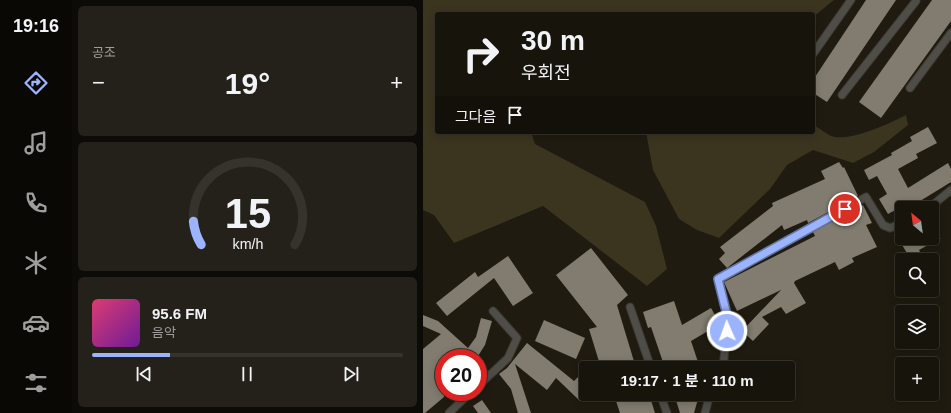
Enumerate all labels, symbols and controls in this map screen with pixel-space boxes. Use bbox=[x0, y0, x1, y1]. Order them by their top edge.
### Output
text: 19:16 bbox=[13, 16, 59, 36]
text: 30 m bbox=[521, 25, 585, 56]
icon: right bbox=[455, 28, 507, 80]
text: 공조 bbox=[92, 45, 116, 60]
text: 우회전 bbox=[521, 63, 571, 83]
text: 19° bbox=[225, 67, 270, 100]
icon: directions bbox=[22, 69, 50, 97]
text: − bbox=[92, 70, 105, 95]
text: + bbox=[390, 70, 403, 95]
icon: arrive bbox=[504, 104, 526, 126]
text: 그다음 bbox=[455, 108, 496, 125]
icon: music bbox=[22, 129, 50, 157]
icon: phone bbox=[22, 189, 50, 217]
text: 15 bbox=[224, 189, 271, 236]
pin bbox=[828, 192, 862, 226]
icon: arrive bbox=[834, 198, 856, 220]
north arrow bbox=[895, 201, 939, 245]
map controls bbox=[895, 201, 939, 401]
text: km/h bbox=[232, 235, 263, 251]
icon: climate bbox=[22, 249, 50, 277]
button: search bbox=[895, 253, 939, 297]
text: 95.6 FM bbox=[152, 305, 207, 322]
button: layers bbox=[895, 305, 939, 349]
icon: car bbox=[22, 309, 50, 337]
position arrow bbox=[706, 310, 748, 352]
text: 음악 bbox=[152, 325, 176, 340]
speed limit sign: 20 bbox=[435, 349, 487, 401]
button: + bbox=[895, 357, 939, 401]
icon: previous bbox=[133, 363, 155, 385]
icon: pause bbox=[236, 363, 258, 385]
icon: next bbox=[340, 363, 362, 385]
icon: filters bbox=[22, 369, 50, 397]
text: 19:17 · 1 분 · 110 m bbox=[620, 372, 754, 389]

